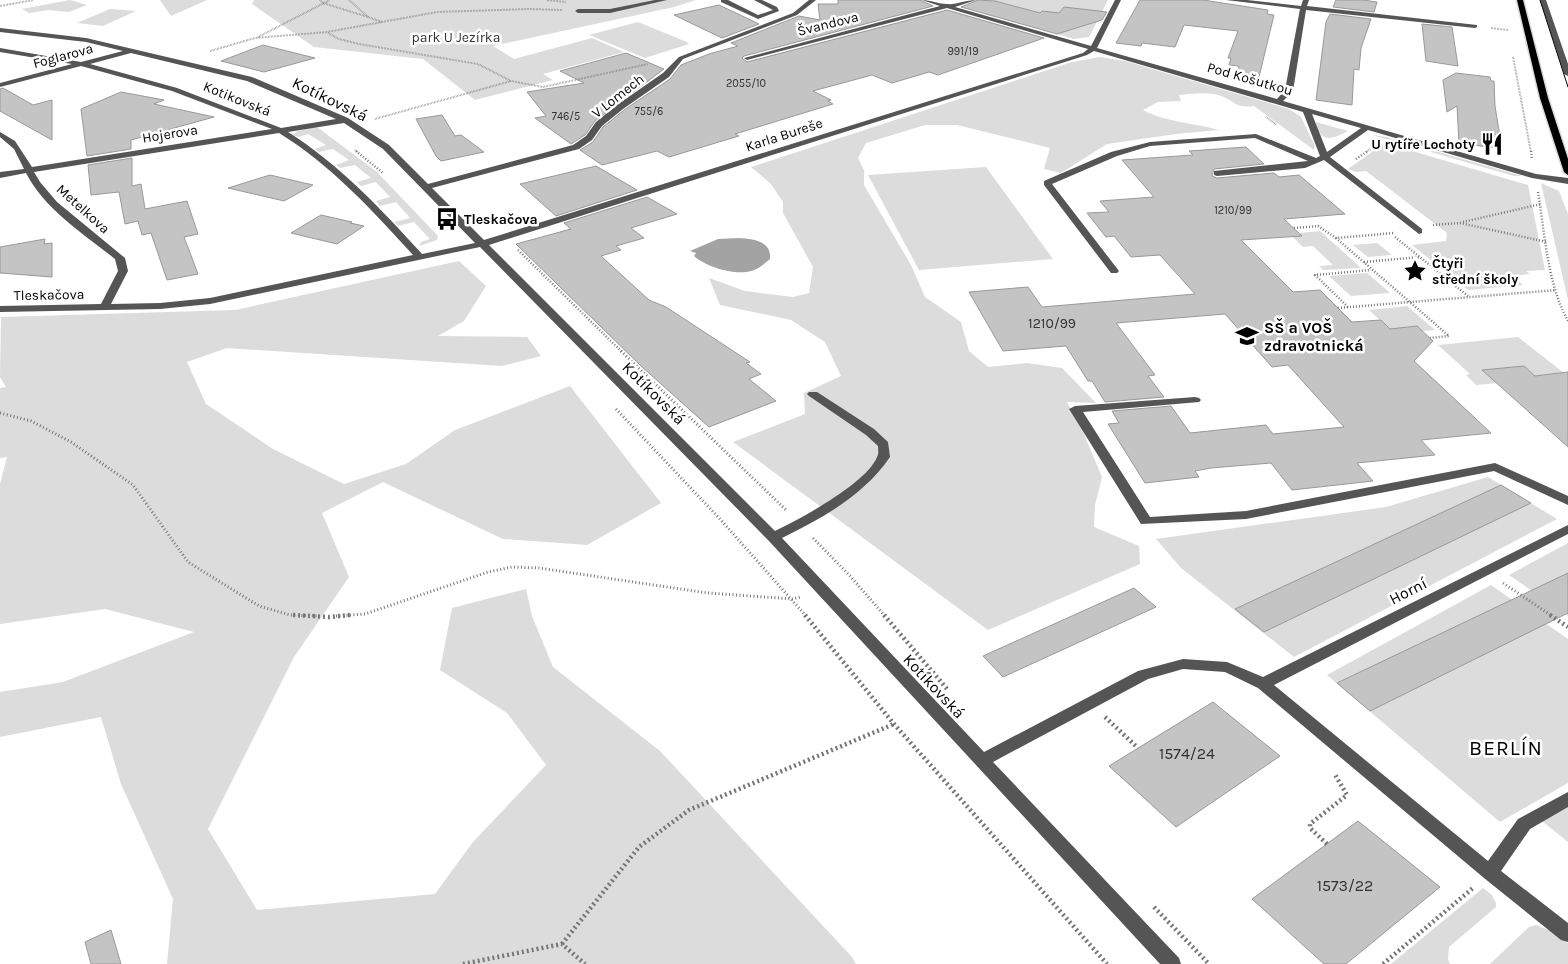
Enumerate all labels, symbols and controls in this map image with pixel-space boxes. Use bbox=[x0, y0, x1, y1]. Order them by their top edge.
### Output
street label: Švandova bbox=[796, 8, 860, 40]
park label: park U Jezírka bbox=[412, 29, 500, 46]
street label: Foglarova bbox=[31, 40, 95, 72]
house number: 991/19 bbox=[947, 45, 979, 58]
street label: Pod Košutkou bbox=[1205, 59, 1295, 99]
street label: V Lomech bbox=[589, 70, 647, 122]
street label: Kotíkovská bbox=[289, 73, 371, 125]
house number: 2055/10 bbox=[726, 77, 766, 90]
street label: Kotikovská bbox=[201, 78, 273, 120]
house number: 755/6 bbox=[635, 105, 663, 118]
house number: 746/5 bbox=[552, 110, 580, 123]
street label: Karla Bureše bbox=[743, 115, 825, 155]
street label: Hojerova bbox=[141, 121, 199, 147]
restaurant icon: U rytíře Lochoty bbox=[1479, 131, 1505, 157]
place label: U rytíře Lochoty bbox=[1371, 136, 1475, 153]
street label: Metelkova bbox=[53, 181, 113, 237]
house number: 1210/99 bbox=[1214, 204, 1252, 217]
bus stop icon: Tleskačova bbox=[434, 206, 460, 232]
place label: Tleskačova bbox=[464, 211, 538, 228]
place label: Čtyři střední školy bbox=[1432, 254, 1518, 288]
place icon: Čtyři střední školy bbox=[1402, 258, 1428, 284]
street label: Tleskačova bbox=[14, 286, 84, 304]
house number: 1210/99 bbox=[1028, 315, 1076, 332]
place label: SŠ a VOŠ zdravotnická bbox=[1264, 317, 1364, 355]
school or university icon: SŠ a VOŠ zdravotnická bbox=[1234, 323, 1260, 349]
street label: Kotíkovská bbox=[619, 358, 689, 428]
street label: Horní bbox=[1386, 573, 1430, 608]
street label: Kotíkovská bbox=[899, 650, 969, 722]
district label: BERLÍN bbox=[1469, 736, 1543, 760]
house number: 1574/24 bbox=[1159, 744, 1215, 763]
house number: 1573/22 bbox=[1317, 876, 1373, 895]

